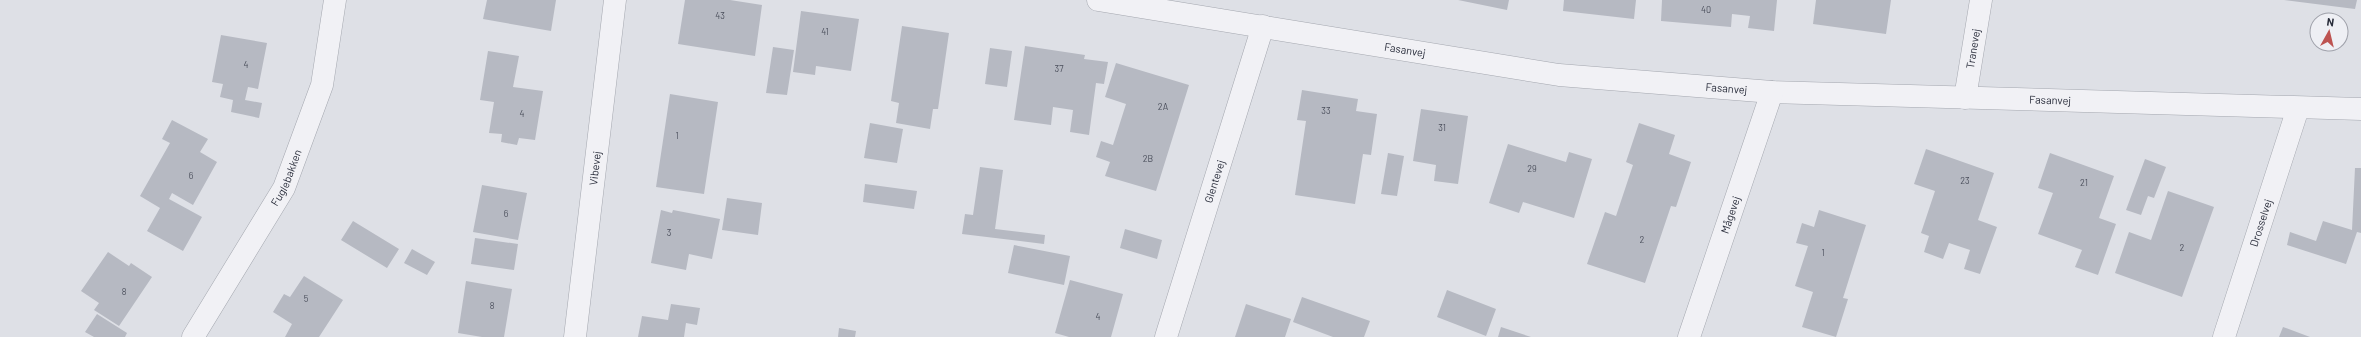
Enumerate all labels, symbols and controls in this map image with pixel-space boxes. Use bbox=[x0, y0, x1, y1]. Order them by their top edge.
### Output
house number: 40 bbox=[1701, 4, 1711, 15]
house number: 43 bbox=[715, 10, 725, 21]
north arrow bbox=[2309, 12, 2349, 52]
text: N bbox=[2326, 15, 2335, 29]
house number: 41 bbox=[821, 26, 829, 37]
street label: Tranevej bbox=[1963, 28, 1982, 70]
street label: Fasanvej bbox=[1383, 40, 1427, 59]
house number: 4 bbox=[244, 59, 249, 70]
house number: 37 bbox=[1055, 63, 1064, 74]
street label: Fasanvej bbox=[1705, 80, 1748, 96]
street label: Fasanvej bbox=[2029, 92, 2071, 107]
house number: 2A bbox=[1158, 101, 1169, 112]
house number: 33 bbox=[1321, 105, 1331, 116]
house number: 4 bbox=[520, 108, 525, 119]
house number: 31 bbox=[1438, 122, 1446, 133]
house number: 1 bbox=[675, 130, 679, 141]
street label: Fuglebakken bbox=[268, 147, 304, 208]
street label: Vibevej bbox=[586, 150, 603, 186]
house number: 2B bbox=[1143, 153, 1153, 164]
street label: Glentevej bbox=[1201, 158, 1227, 204]
house number: 29 bbox=[1527, 163, 1537, 174]
house number: 6 bbox=[189, 170, 194, 181]
house number: 23 bbox=[1960, 175, 1970, 186]
house number: 21 bbox=[2080, 177, 2088, 188]
street label: Mågevej bbox=[1718, 194, 1742, 235]
street label: Drosselvej bbox=[2247, 197, 2274, 248]
house number: 6 bbox=[504, 208, 509, 219]
house number: 3 bbox=[667, 227, 672, 238]
house number: 2 bbox=[1640, 234, 1645, 245]
house number: 2 bbox=[2180, 242, 2185, 253]
house number: 1 bbox=[1821, 247, 1825, 258]
house number: 8 bbox=[122, 286, 127, 297]
house number: 5 bbox=[304, 293, 309, 304]
house number: 8 bbox=[490, 300, 495, 311]
house number: 4 bbox=[1096, 311, 1101, 322]

